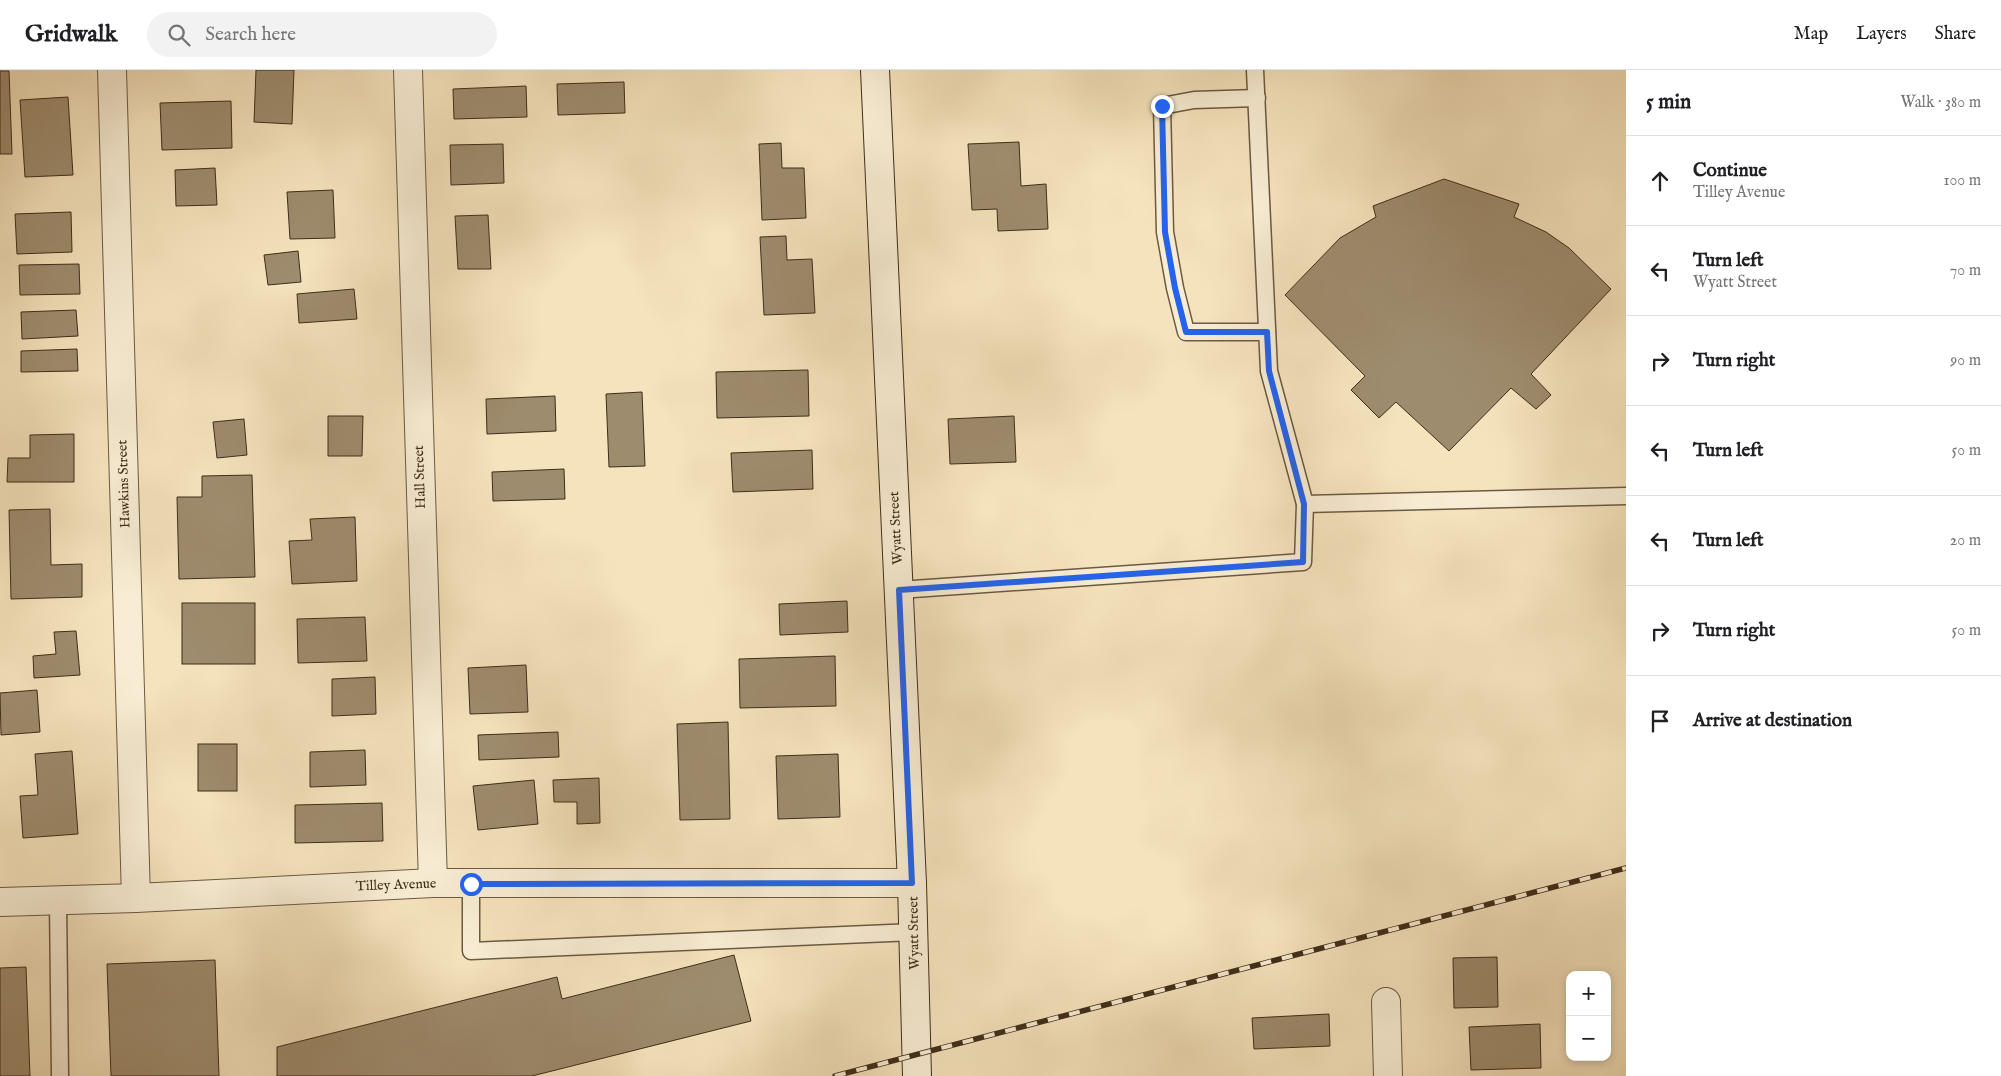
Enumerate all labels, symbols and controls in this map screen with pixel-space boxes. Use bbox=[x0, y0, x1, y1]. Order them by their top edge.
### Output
search box bbox=[147, 12, 497, 57]
text: Gridwalk bbox=[25, 19, 117, 50]
icon: search bbox=[165, 21, 193, 49]
text: Search here bbox=[205, 23, 296, 47]
text: Map bbox=[1794, 23, 1828, 46]
text: Layers bbox=[1856, 23, 1907, 46]
text: Share bbox=[1935, 23, 1976, 46]
text: 5 min bbox=[1646, 89, 1691, 116]
text: Walk · 380 m bbox=[1900, 93, 1981, 113]
route end bbox=[1151, 95, 1174, 118]
text: Continue bbox=[1693, 159, 1767, 183]
icon: ahead bbox=[1646, 167, 1674, 195]
text: 100 m bbox=[1944, 171, 1981, 191]
text: Tilley Avenue bbox=[1693, 183, 1785, 203]
text: Turn left bbox=[1693, 249, 1764, 273]
icon: left bbox=[1646, 257, 1674, 285]
text: 70 m bbox=[1950, 261, 1981, 281]
text: Wyatt Street bbox=[1693, 273, 1777, 293]
icon: right bbox=[1646, 347, 1674, 375]
text: Turn right bbox=[1693, 349, 1775, 373]
text: 90 m bbox=[1950, 351, 1981, 371]
icon: left bbox=[1646, 437, 1674, 465]
street label: Hawkins Street bbox=[113, 439, 135, 528]
text: Turn left bbox=[1693, 439, 1764, 463]
text: 50 m bbox=[1952, 441, 1981, 461]
street label: Hall Street bbox=[410, 445, 430, 509]
street label: Wyatt Street bbox=[885, 491, 907, 565]
icon: left bbox=[1646, 527, 1674, 555]
text: Turn left bbox=[1693, 529, 1764, 553]
text: 20 m bbox=[1950, 531, 1981, 551]
icon: right bbox=[1646, 617, 1674, 645]
text: Turn right bbox=[1693, 619, 1775, 643]
text: 50 m bbox=[1952, 621, 1981, 641]
icon: arrive bbox=[1646, 707, 1674, 735]
text: Arrive at destination bbox=[1693, 709, 1852, 733]
route start bbox=[460, 873, 483, 896]
street label: Tilley Avenue bbox=[355, 875, 437, 895]
street label: Wyatt Street bbox=[904, 896, 924, 970]
map controls bbox=[1566, 971, 1611, 1061]
button: + bbox=[1566, 971, 1611, 1016]
button: − bbox=[1566, 1016, 1611, 1061]

